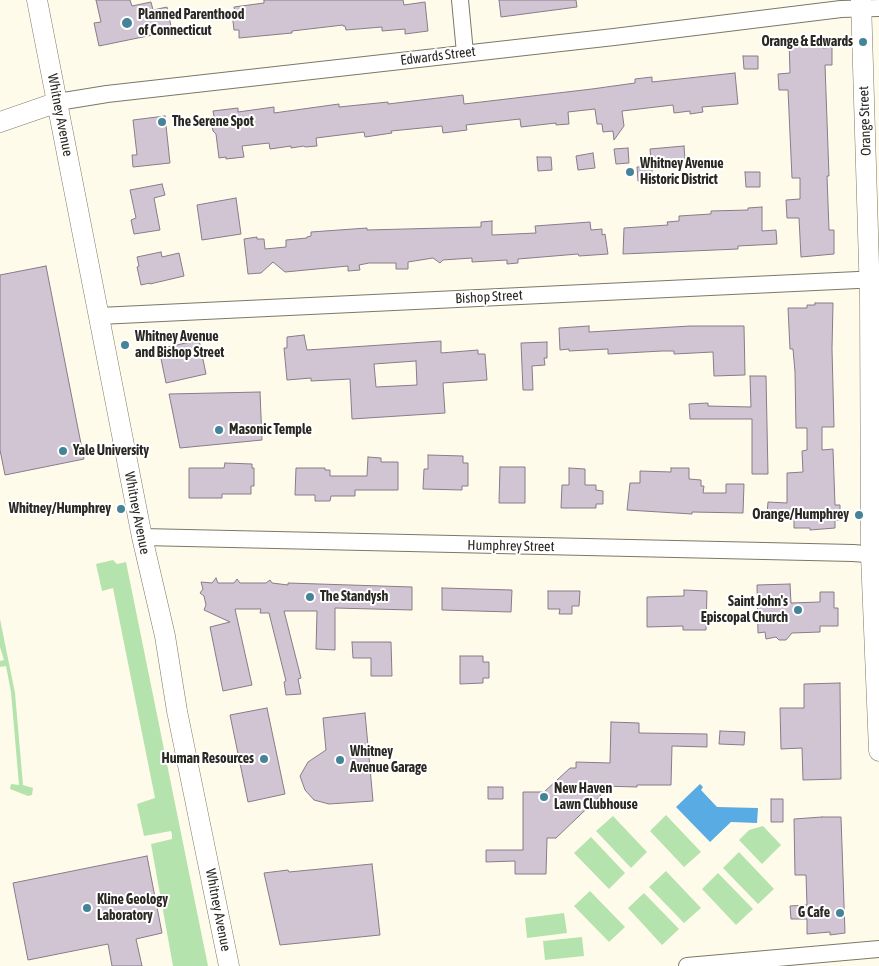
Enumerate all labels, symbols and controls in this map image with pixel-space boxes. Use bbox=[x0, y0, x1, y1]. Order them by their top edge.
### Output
place label: Planned Parenthood of Connecticut bbox=[138, 7, 244, 40]
marker: Planned Parenthood of Connecticut bbox=[120, 16, 134, 30]
place label: Orange & Edwards bbox=[761, 34, 853, 50]
marker: Orange & Edwards bbox=[857, 36, 869, 48]
street label: Edwards Street bbox=[399, 43, 477, 69]
street label: Whitney Avenue bbox=[44, 72, 76, 158]
street label: Orange Street bbox=[855, 86, 875, 156]
place label: The Serene Spot bbox=[172, 114, 254, 130]
marker: The Serene Spot bbox=[156, 116, 168, 128]
place label: Whitney Avenue Historic District bbox=[640, 156, 724, 188]
marker: Whitney Avenue Historic District bbox=[624, 166, 636, 178]
street label: Bishop Street bbox=[455, 287, 523, 307]
place label: Whitney Avenue and Bishop Street bbox=[135, 329, 224, 362]
marker: Whitney Avenue and Bishop Street bbox=[119, 339, 131, 351]
place label: Masonic Temple bbox=[229, 422, 312, 438]
marker: Masonic Temple bbox=[213, 424, 225, 436]
place label: Yale University bbox=[73, 443, 149, 459]
marker: Yale University bbox=[57, 445, 69, 457]
street label: Whitney Avenue bbox=[121, 470, 153, 556]
place label: Whitney/Humphrey bbox=[9, 501, 111, 517]
marker: Whitney/Humphrey bbox=[115, 503, 127, 515]
place label: Orange/Humphrey bbox=[752, 507, 849, 523]
marker: Orange/Humphrey bbox=[853, 509, 865, 521]
street label: Humphrey Street bbox=[467, 537, 555, 555]
place label: The Standysh bbox=[320, 589, 388, 605]
marker: The Standysh bbox=[304, 591, 316, 603]
place label: Saint John's Episcopal Church bbox=[701, 594, 788, 626]
marker: Saint John's Episcopal Church bbox=[792, 604, 804, 616]
place label: Whitney Avenue Garage bbox=[350, 744, 427, 776]
place label: Human Resources bbox=[162, 751, 254, 767]
marker: Human Resources bbox=[258, 753, 270, 765]
marker: Whitney Avenue Garage bbox=[334, 754, 346, 766]
place label: New Haven Lawn Clubhouse bbox=[554, 781, 638, 814]
marker: New Haven Lawn Clubhouse bbox=[538, 791, 550, 803]
street label: Whitney Avenue bbox=[202, 867, 234, 953]
place label: Kline Geology Laboratory bbox=[97, 892, 168, 924]
marker: Kline Geology Laboratory bbox=[81, 902, 93, 914]
place label: G Cafe bbox=[798, 905, 830, 921]
marker: G Cafe bbox=[834, 907, 846, 919]

